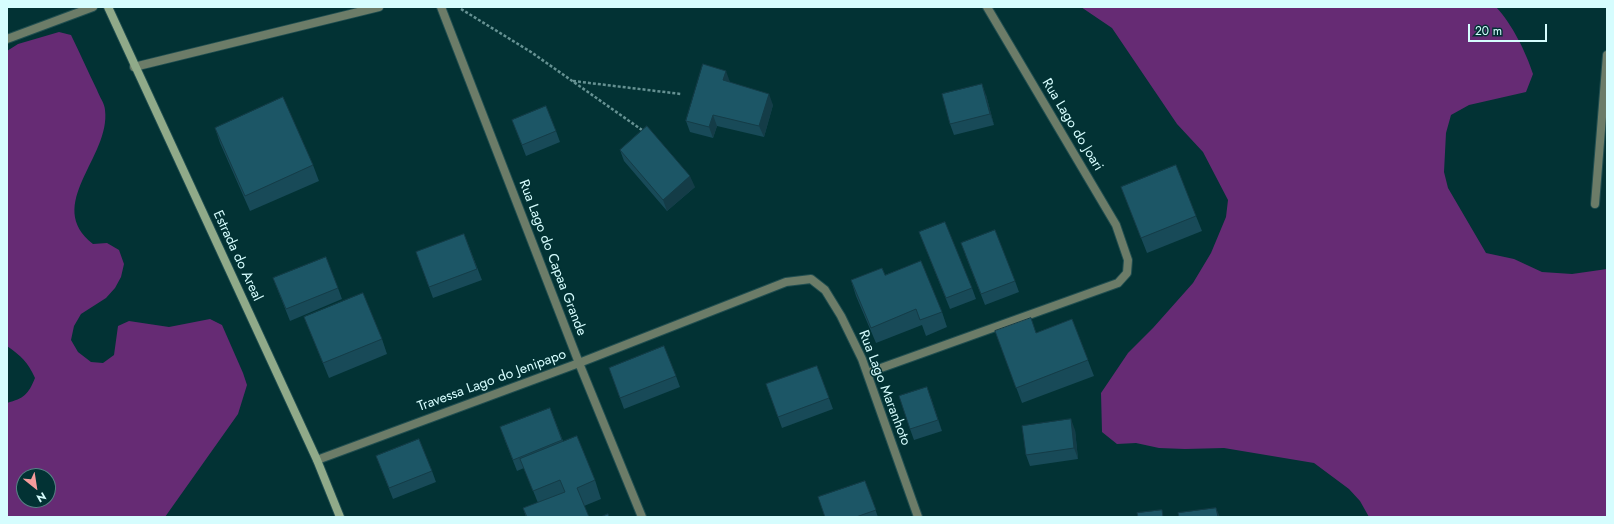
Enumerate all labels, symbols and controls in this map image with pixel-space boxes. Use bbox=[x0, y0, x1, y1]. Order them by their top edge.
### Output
scale bar bbox=[1470, 16, 1549, 42]
text: 20 m bbox=[1475, 22, 1502, 40]
street label: Rua Lago do Joari bbox=[1038, 76, 1106, 174]
street label: Rua Lago do Capaa Grande bbox=[514, 178, 590, 338]
street label: Estrada do Areal bbox=[209, 208, 265, 304]
street label: Rua Lago Maranhoto bbox=[854, 328, 914, 448]
street label: Travessa Lago do Jenipapo bbox=[415, 346, 569, 416]
north arrow bbox=[16, 468, 56, 508]
text: N bbox=[34, 488, 49, 507]

